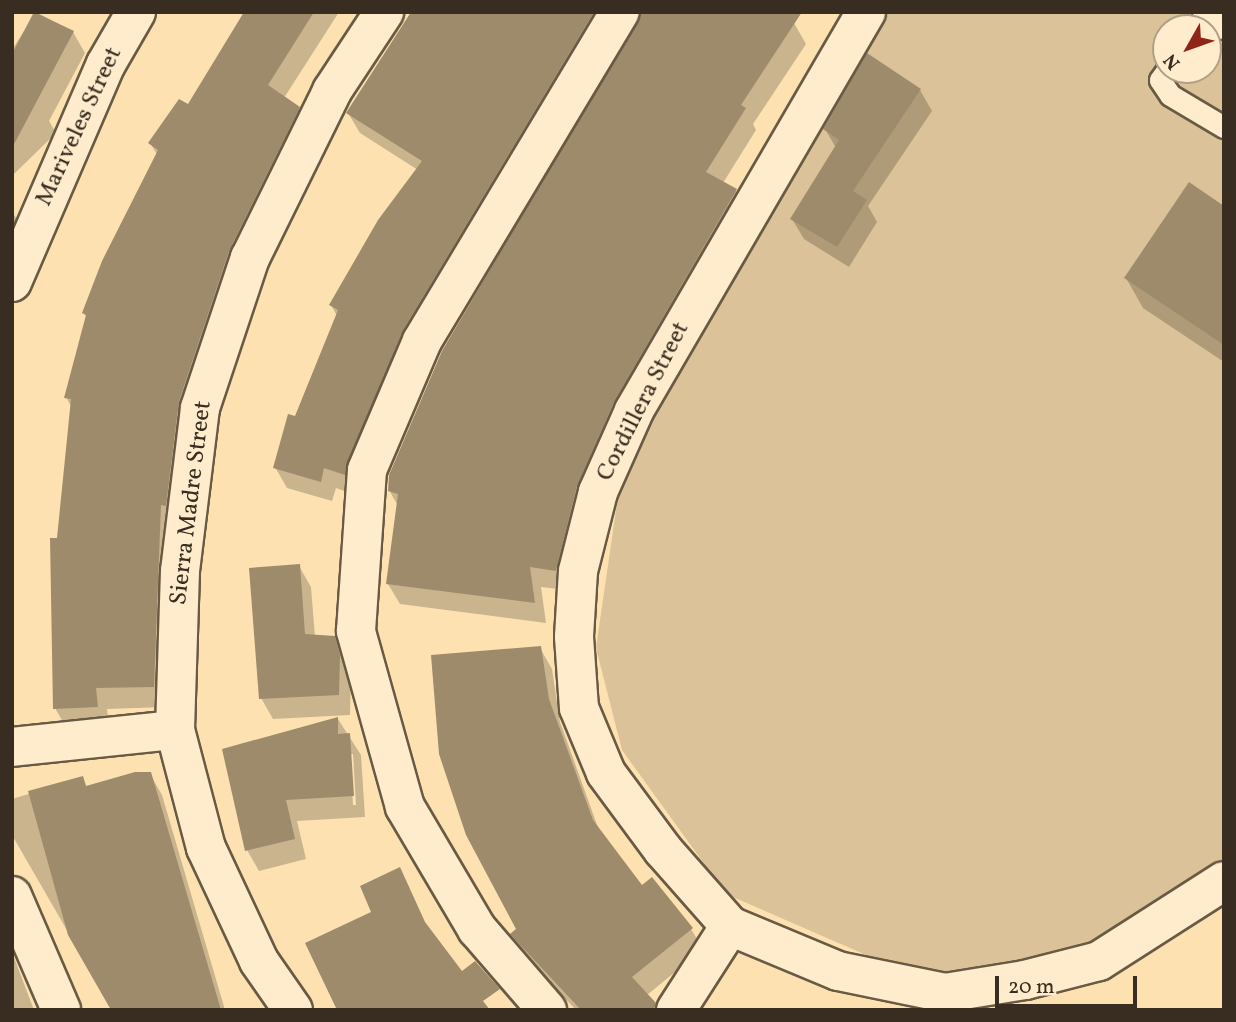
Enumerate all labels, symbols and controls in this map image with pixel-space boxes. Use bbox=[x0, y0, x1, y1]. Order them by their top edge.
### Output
north arrow bbox=[1152, 14, 1222, 84]
street label: Mariveles Street bbox=[31, 43, 129, 211]
text: N bbox=[1158, 48, 1187, 75]
street label: Cordillera Street bbox=[592, 318, 696, 486]
street label: Sierra Madre Street bbox=[165, 399, 219, 607]
scale bar bbox=[998, 962, 1140, 1006]
text: 20 m bbox=[1008, 973, 1054, 1002]

